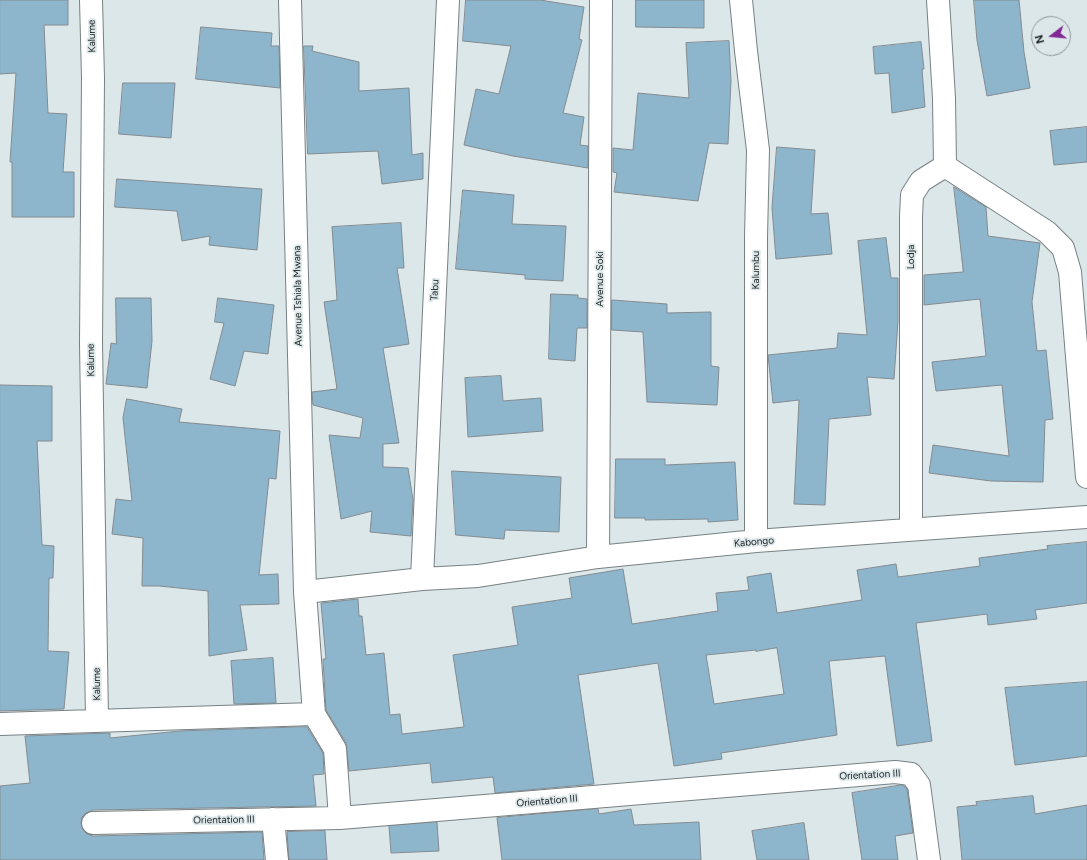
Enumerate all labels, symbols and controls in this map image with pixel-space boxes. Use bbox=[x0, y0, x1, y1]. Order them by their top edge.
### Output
north arrow bbox=[1031, 16, 1071, 56]
street label: Kalume bbox=[86, 19, 98, 53]
text: N bbox=[1033, 33, 1047, 45]
street label: Lodja bbox=[905, 245, 917, 269]
street label: Avenue Tshiala Mwana bbox=[291, 246, 305, 346]
street label: Avenue Soki bbox=[594, 251, 606, 307]
street label: Kalumbu bbox=[750, 251, 762, 289]
street label: Tabu bbox=[428, 279, 442, 301]
street label: Kalume bbox=[85, 343, 97, 377]
street label: Kabongo bbox=[734, 534, 774, 550]
street label: Kalume bbox=[91, 667, 103, 701]
street label: Orientation III bbox=[839, 767, 901, 783]
street label: Orientation III bbox=[516, 792, 578, 810]
street label: Orientation III bbox=[193, 813, 255, 827]

